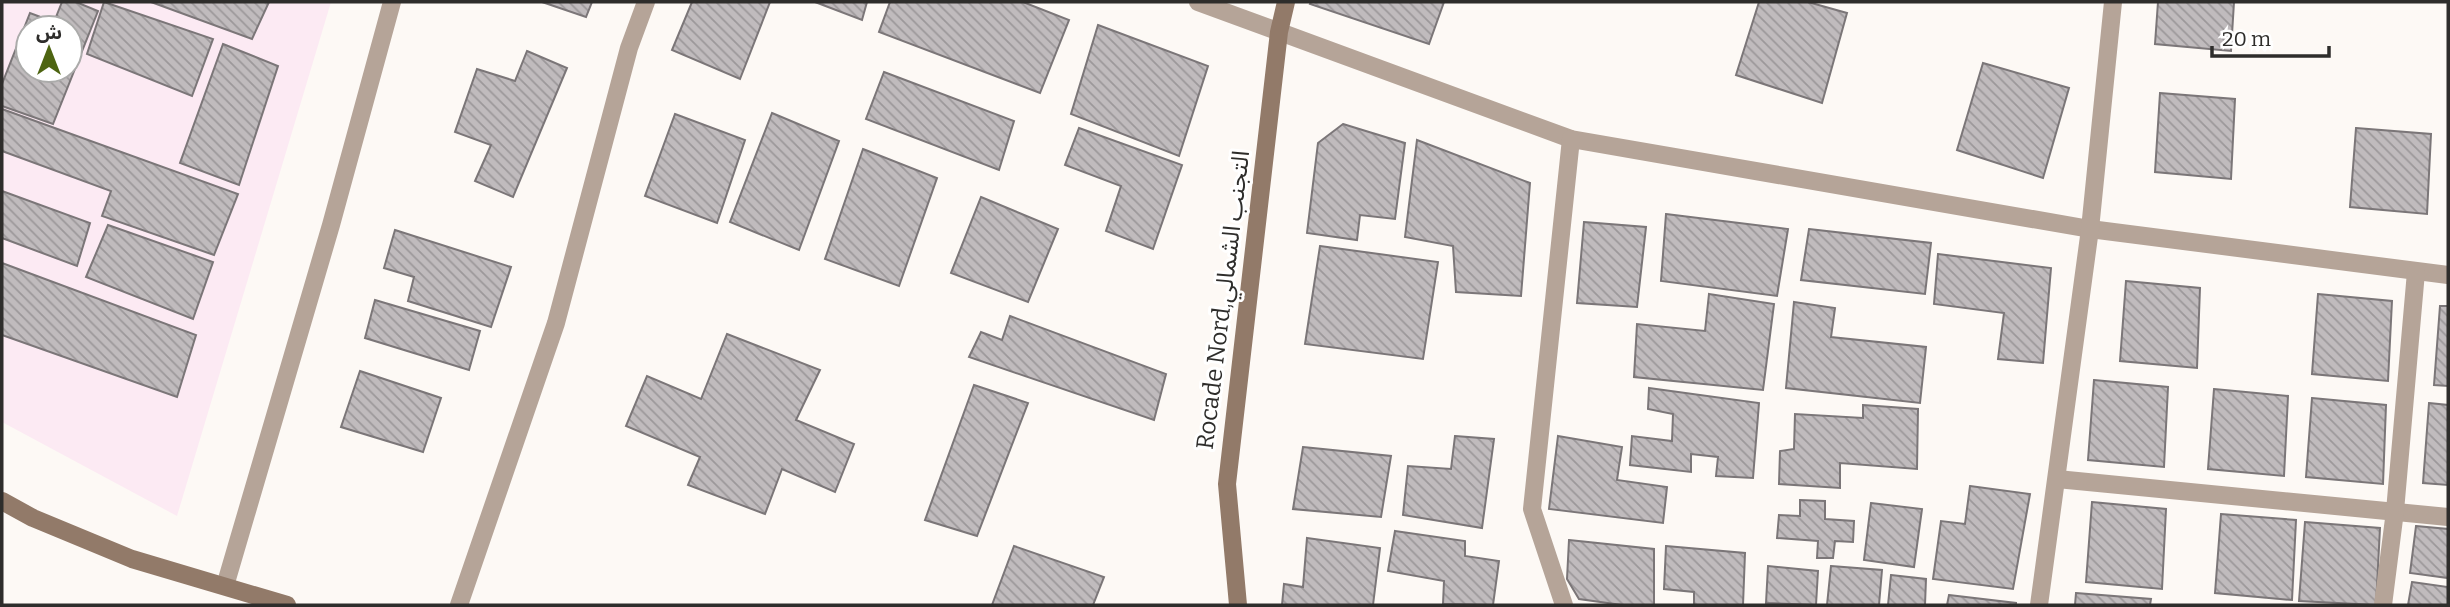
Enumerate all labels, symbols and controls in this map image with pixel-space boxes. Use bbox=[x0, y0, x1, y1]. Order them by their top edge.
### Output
north arrow bbox=[14, 14, 84, 84]
scale bar bbox=[2212, 14, 2329, 58]
text: ش bbox=[36, 21, 62, 44]
text: 20 m bbox=[2222, 26, 2271, 52]
street label: Rocade Nord,التجنب الشمالي bbox=[1191, 149, 1260, 452]

